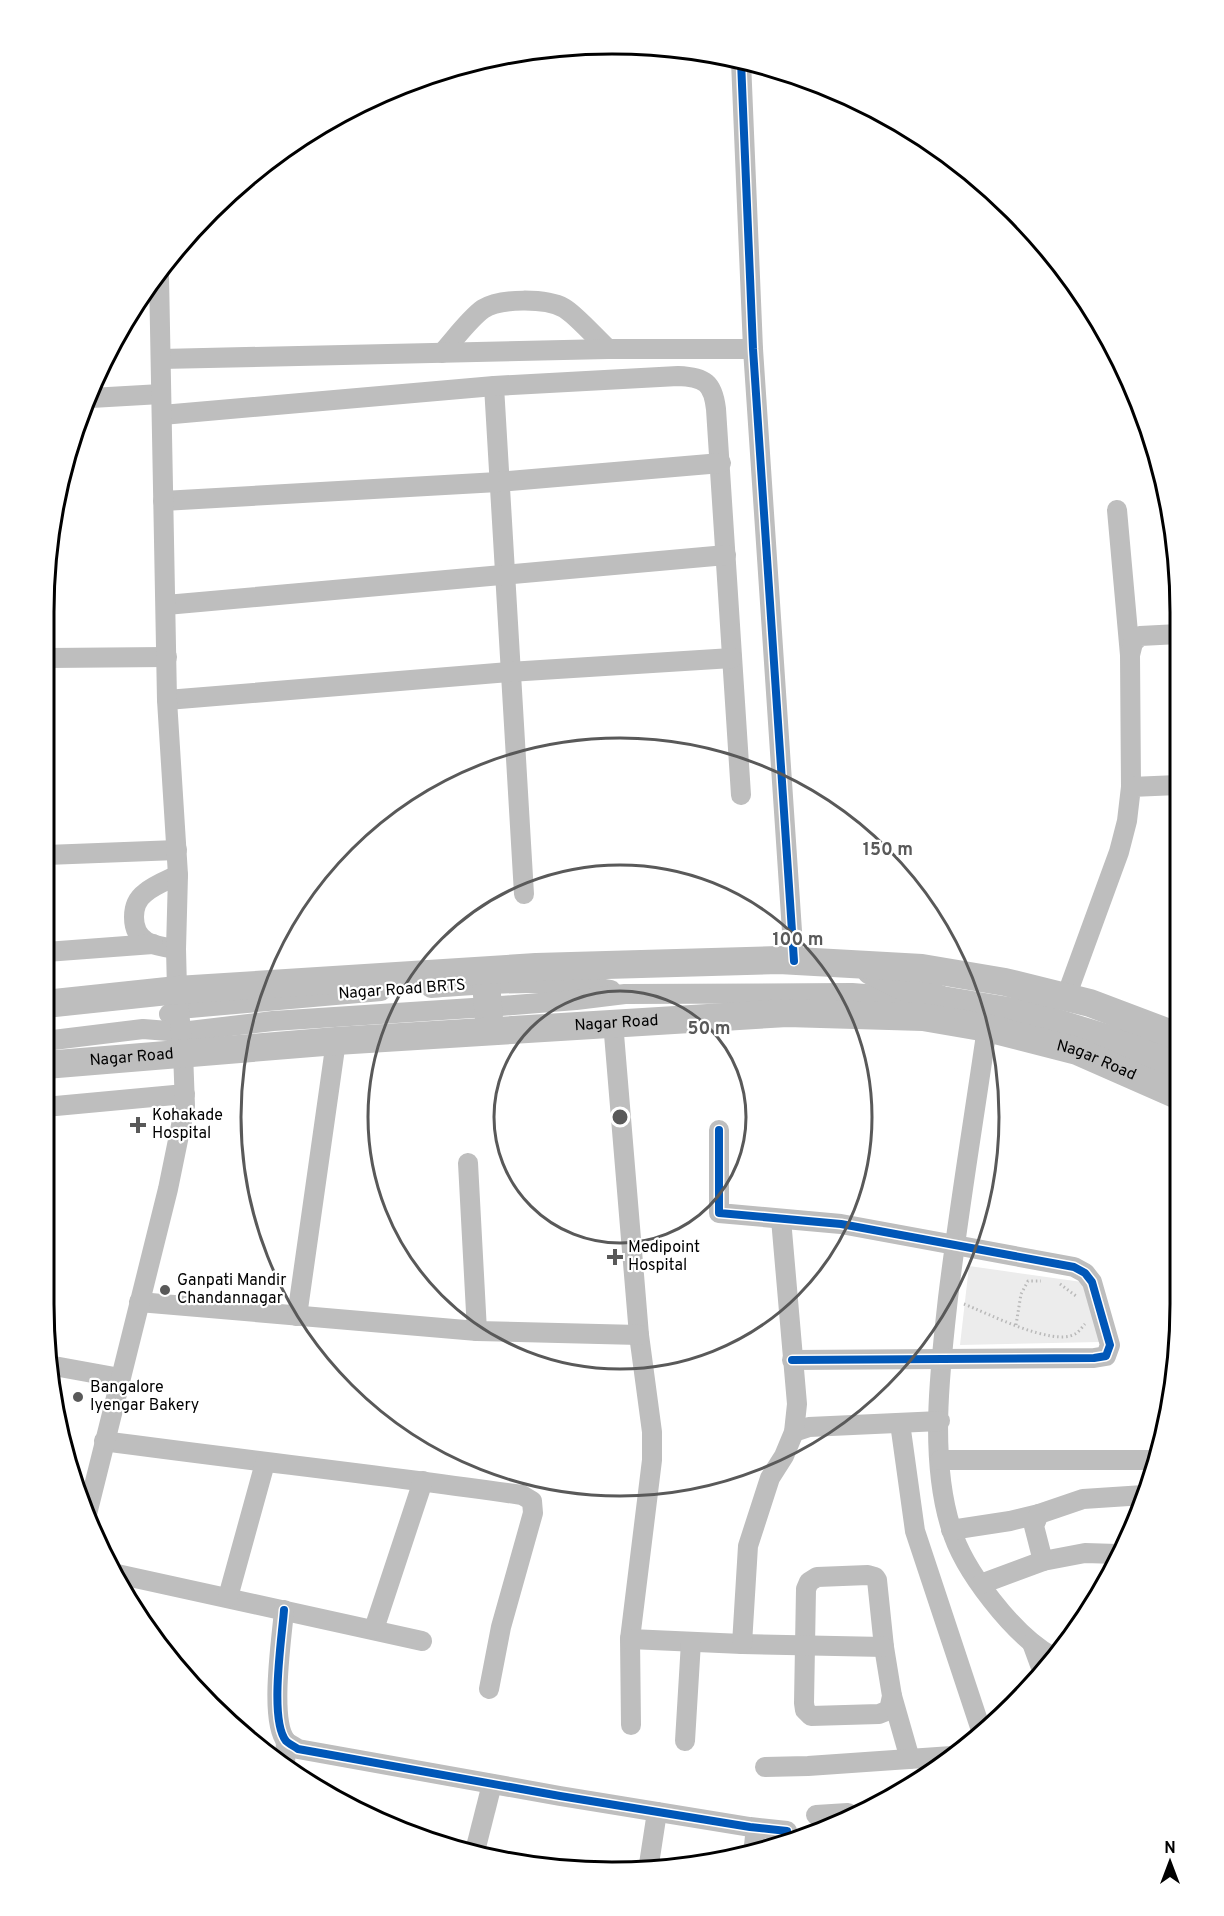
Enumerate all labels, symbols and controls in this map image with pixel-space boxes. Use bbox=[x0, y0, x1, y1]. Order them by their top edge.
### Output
text: 150 m bbox=[863, 839, 913, 862]
text: 100 m bbox=[772, 929, 824, 952]
street label: Nagar Road BRTS bbox=[338, 976, 466, 1004]
street label: Nagar Road bbox=[574, 1011, 659, 1036]
text: 50 m bbox=[687, 1018, 731, 1041]
street label: Nagar Road bbox=[1054, 1036, 1139, 1086]
street label: Nagar Road bbox=[89, 1044, 175, 1071]
place label: Kohakade Hospital bbox=[152, 1106, 223, 1144]
centre of rings bbox=[610, 1107, 630, 1127]
marker: Kohakade Hospital bbox=[129, 1116, 147, 1134]
place label: Medipoint Hospital bbox=[628, 1238, 700, 1276]
marker: Medipoint Hospital bbox=[606, 1248, 624, 1266]
place label: Ganpati Mandir Chandannagar bbox=[177, 1271, 286, 1309]
marker: Ganpati Mandir Chandannagar bbox=[158, 1283, 172, 1297]
place label: Bangalore Iyengar Bakery bbox=[90, 1378, 199, 1416]
marker: Bangalore Iyengar Bakery bbox=[71, 1390, 85, 1404]
north arrow bbox=[1140, 1832, 1200, 1892]
text: N bbox=[1164, 1839, 1176, 1859]

